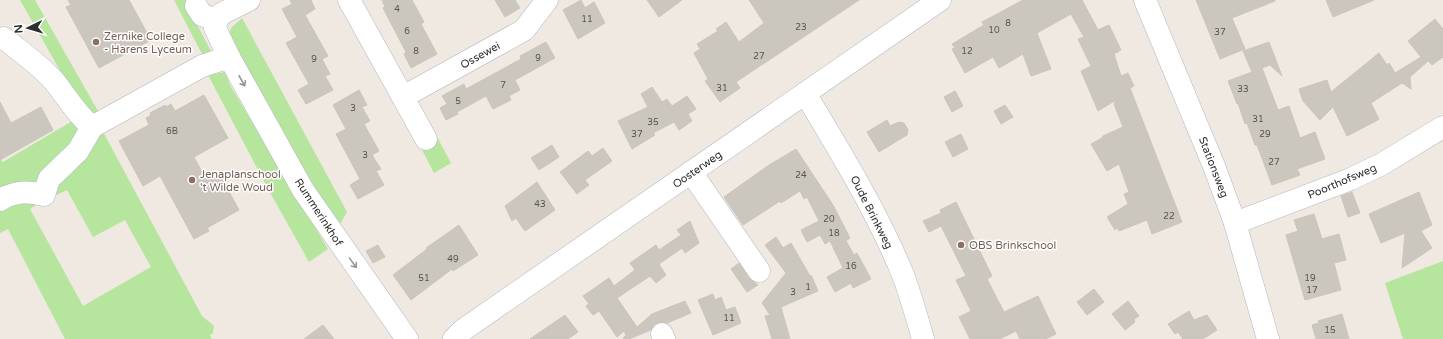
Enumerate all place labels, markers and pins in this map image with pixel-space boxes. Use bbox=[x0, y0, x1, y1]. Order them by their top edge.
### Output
place label: Zernike College - Harens Lyceum bbox=[104, 30, 192, 56]
marker: Zernike College - Harens Lyceum bbox=[91, 37, 101, 47]
place label: Jenaplanschool 't Wilde Woud bbox=[200, 168, 281, 194]
marker: Jenaplanschool 't Wilde Woud bbox=[187, 175, 197, 185]
place label: OBS Brinkschool bbox=[969, 239, 1056, 252]
marker: OBS Brinkschool bbox=[956, 240, 966, 250]

